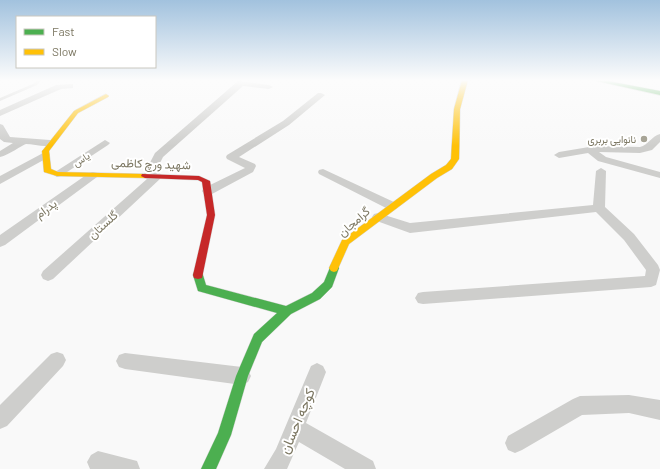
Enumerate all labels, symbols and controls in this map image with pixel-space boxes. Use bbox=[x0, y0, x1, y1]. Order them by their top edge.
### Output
legend bbox=[16, 16, 156, 68]
text: Fast bbox=[52, 24, 75, 38]
text: Slow bbox=[52, 44, 77, 58]
place label: نانوایی بربری bbox=[588, 133, 636, 146]
marker: نانوایی بربری bbox=[639, 134, 649, 144]
street label: یاس bbox=[70, 149, 92, 170]
street label: شهید ورچ کاظمی bbox=[111, 155, 191, 174]
street label: پدرام bbox=[32, 196, 60, 222]
street label: گرامجان bbox=[335, 204, 373, 240]
street label: گلستان bbox=[85, 207, 121, 242]
street label: کوچه احسان bbox=[275, 386, 320, 457]

